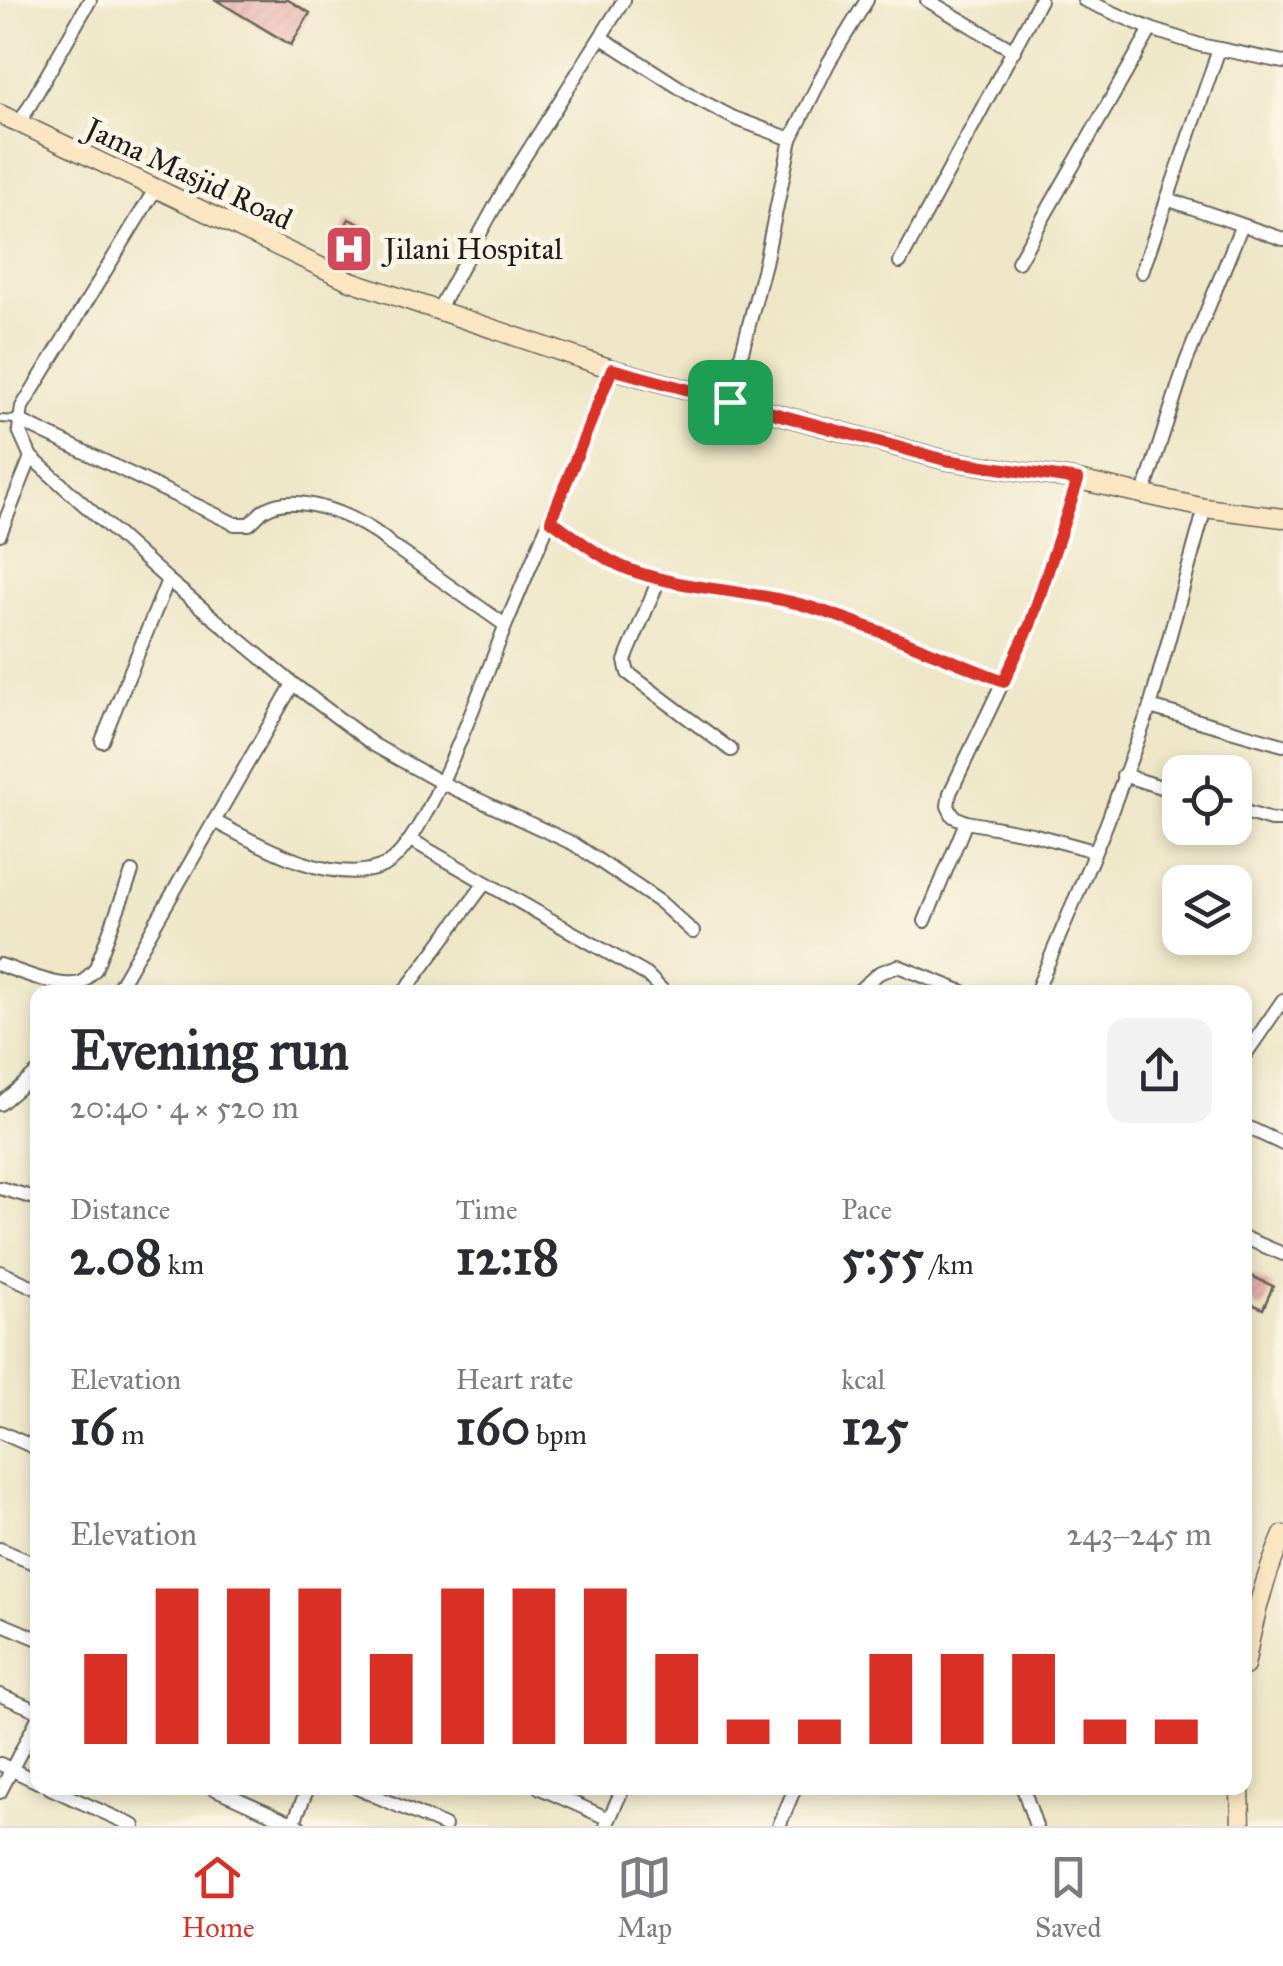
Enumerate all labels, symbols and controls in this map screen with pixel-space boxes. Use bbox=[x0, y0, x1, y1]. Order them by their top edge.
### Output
street label: Jama Masjid Road bbox=[77, 109, 298, 238]
hospital icon: Jilani Hospital bbox=[323, 223, 375, 275]
place label: Jilani Hospital bbox=[381, 231, 563, 267]
pin bbox=[688, 360, 773, 445]
icon: arrive bbox=[703, 375, 758, 430]
map controls bbox=[1162, 755, 1252, 955]
button: locate bbox=[1162, 755, 1252, 845]
button: layers bbox=[1162, 865, 1252, 955]
text: Evening run bbox=[70, 1017, 349, 1084]
button: share bbox=[1107, 1018, 1212, 1123]
text: 20:40 · 4 × 520 m bbox=[70, 1088, 299, 1127]
text: Distance bbox=[70, 1192, 170, 1227]
text: Time bbox=[456, 1192, 518, 1227]
text: Pace bbox=[841, 1192, 892, 1227]
text: 2.08 bbox=[70, 1227, 162, 1288]
text: 12:18 bbox=[456, 1227, 559, 1288]
text: 5:55 bbox=[841, 1227, 924, 1288]
text: km bbox=[162, 1247, 204, 1282]
text: /km bbox=[924, 1247, 974, 1282]
text: Elevation bbox=[70, 1362, 181, 1397]
text: Heart rate bbox=[456, 1362, 573, 1397]
text: kcal bbox=[841, 1362, 885, 1397]
text: 16 bbox=[70, 1397, 115, 1458]
text: 160 bbox=[456, 1397, 530, 1458]
text: 125 bbox=[841, 1397, 909, 1458]
text: m bbox=[115, 1417, 145, 1452]
text: bpm bbox=[530, 1417, 587, 1452]
text: Elevation bbox=[70, 1515, 197, 1554]
text: 243–245 m bbox=[1067, 1515, 1212, 1554]
tab: Home bbox=[181, 1850, 255, 1945]
tab: Map bbox=[617, 1850, 672, 1945]
tab: Saved bbox=[1035, 1850, 1102, 1945]

